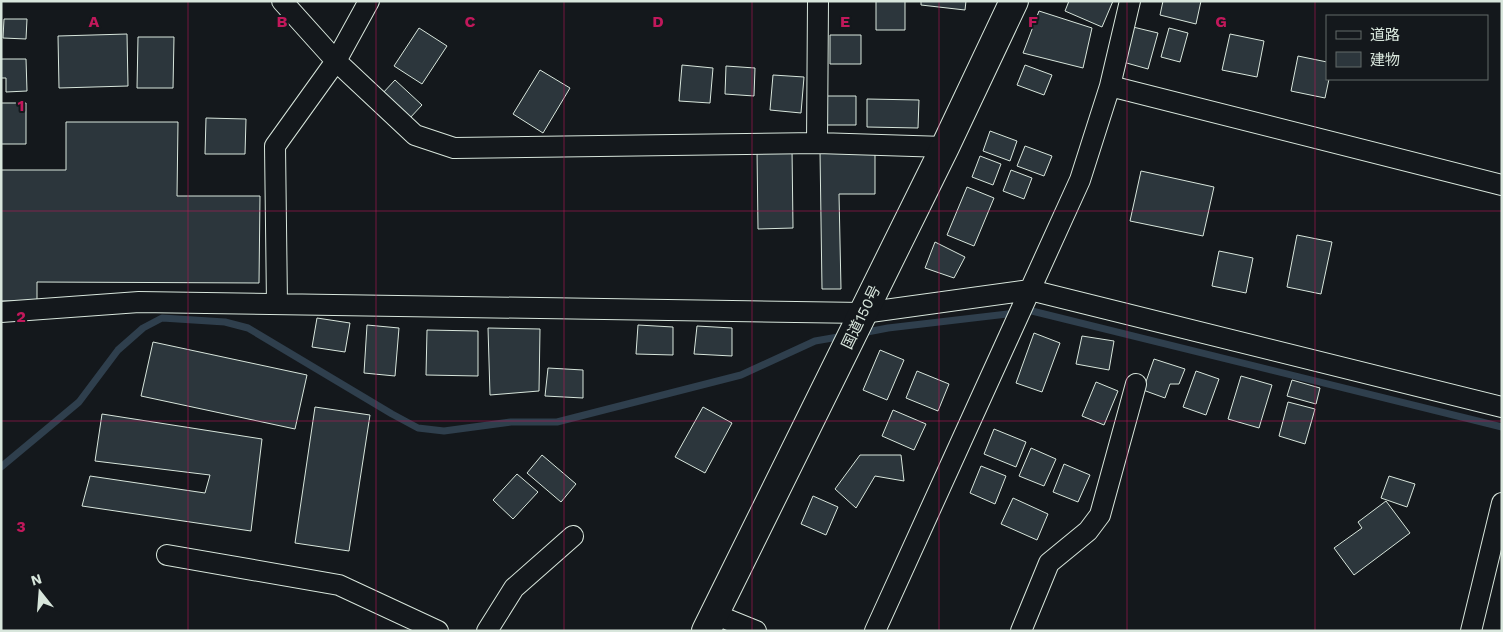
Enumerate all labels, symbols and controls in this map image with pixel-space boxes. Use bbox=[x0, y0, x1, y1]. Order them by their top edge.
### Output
text: A bbox=[89, 12, 100, 31]
text: B bbox=[277, 12, 288, 31]
text: C bbox=[465, 12, 476, 31]
text: D bbox=[652, 12, 664, 31]
text: E bbox=[840, 12, 850, 31]
text: F bbox=[1028, 12, 1038, 31]
text: G bbox=[1215, 12, 1227, 31]
legend bbox=[1326, 15, 1488, 80]
text: 道路 bbox=[1370, 26, 1400, 44]
text: 建物 bbox=[1370, 51, 1400, 69]
text: 1 bbox=[18, 96, 24, 115]
street label: 国道150号 bbox=[838, 282, 884, 352]
text: 2 bbox=[16, 307, 26, 326]
text: 3 bbox=[16, 517, 26, 536]
north arrow bbox=[15, 567, 65, 617]
text: N bbox=[29, 570, 43, 589]

